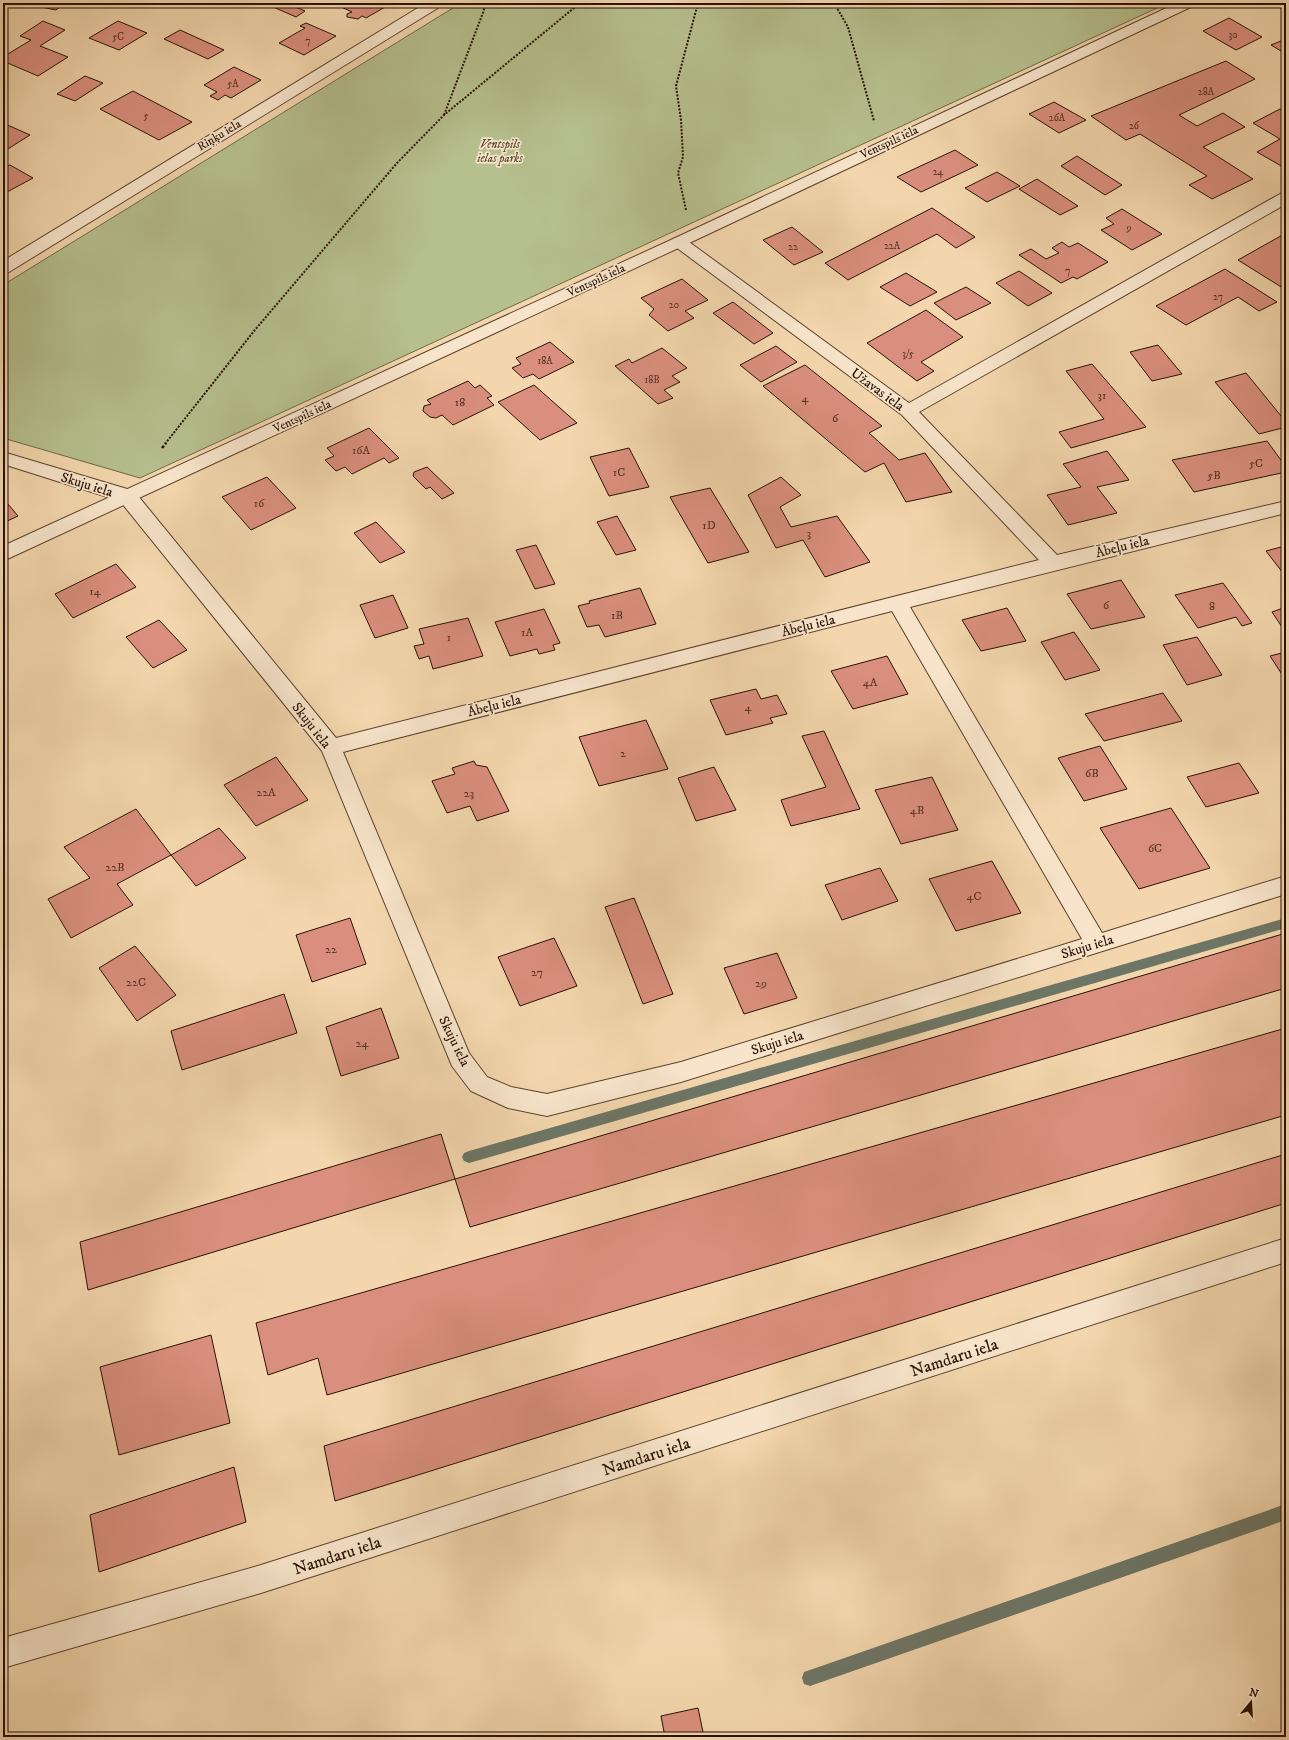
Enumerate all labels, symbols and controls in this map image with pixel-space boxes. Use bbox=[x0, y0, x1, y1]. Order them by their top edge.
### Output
house number: 30 bbox=[1228, 29, 1238, 41]
house number: 5C bbox=[112, 31, 124, 43]
house number: 7 bbox=[305, 35, 311, 47]
house number: 5A bbox=[227, 78, 239, 90]
house number: 28A bbox=[1198, 86, 1215, 98]
house number: 5 bbox=[144, 110, 149, 122]
house number: 26A bbox=[1049, 112, 1066, 124]
street label: Riņķu iela bbox=[195, 116, 245, 154]
house number: 26 bbox=[1129, 120, 1140, 132]
street label: Ventspils iela bbox=[857, 122, 921, 163]
park label: Ventspils ielas parks bbox=[477, 137, 523, 166]
house number: 24 bbox=[933, 166, 944, 178]
house number: 9 bbox=[1126, 222, 1132, 234]
house number: 22A bbox=[884, 240, 901, 252]
house number: 22 bbox=[788, 241, 798, 253]
street label: Ventspils iela bbox=[564, 260, 628, 301]
house number: 7 bbox=[1065, 265, 1071, 277]
house number: 27 bbox=[1213, 291, 1223, 303]
house number: 20 bbox=[669, 299, 679, 311]
house number: 3/5 bbox=[902, 348, 914, 360]
house number: 18A bbox=[537, 355, 553, 367]
street label: Užavas iela bbox=[847, 364, 908, 415]
house number: 18B bbox=[644, 374, 660, 386]
house number: 31 bbox=[1098, 388, 1106, 403]
house number: 4 bbox=[802, 391, 810, 406]
house number: 18 bbox=[455, 395, 465, 410]
street label: Ventspils iela bbox=[270, 396, 334, 437]
house number: 6 bbox=[832, 411, 839, 426]
house number: 16A bbox=[352, 443, 370, 458]
house number: 5C bbox=[1249, 456, 1263, 471]
house number: 1C bbox=[613, 465, 625, 480]
house number: 5B bbox=[1207, 468, 1221, 483]
street label: Skuju iela bbox=[58, 469, 115, 501]
house number: 16 bbox=[254, 496, 265, 511]
house number: 1D bbox=[702, 518, 716, 533]
house number: 3 bbox=[807, 526, 811, 541]
street label: Ābeļu iela bbox=[1094, 532, 1151, 562]
house number: 14 bbox=[89, 584, 102, 599]
house number: 6 bbox=[1103, 598, 1110, 613]
house number: 8 bbox=[1209, 599, 1215, 614]
house number: 1B bbox=[611, 608, 623, 623]
street label: Ābeļu iela bbox=[780, 611, 837, 641]
house number: 1A bbox=[521, 625, 533, 640]
house number: 1 bbox=[447, 630, 451, 645]
house number: 4A bbox=[863, 675, 878, 690]
street label: Ābeļu iela bbox=[466, 691, 523, 721]
street label: Skuju iela bbox=[288, 699, 335, 752]
house number: 4 bbox=[745, 700, 753, 715]
house number: 2 bbox=[620, 746, 626, 761]
house number: 6B bbox=[1085, 766, 1099, 781]
house number: 22A bbox=[256, 785, 276, 800]
house number: 23 bbox=[464, 786, 474, 801]
house number: 4B bbox=[910, 803, 924, 818]
house number: 6C bbox=[1148, 841, 1162, 856]
house number: 22B bbox=[105, 860, 125, 875]
house number: 4C bbox=[967, 889, 981, 904]
street label: Skuju iela bbox=[1059, 930, 1116, 963]
house number: 22 bbox=[325, 942, 337, 957]
house number: 27 bbox=[531, 965, 543, 980]
house number: 22C bbox=[126, 975, 146, 990]
house number: 29 bbox=[755, 976, 767, 991]
street label: Skuju iela bbox=[434, 1013, 474, 1070]
street label: Skuju iela bbox=[749, 1026, 806, 1059]
house number: 24 bbox=[356, 1036, 369, 1051]
street label: Namdaru iela bbox=[908, 1333, 1002, 1382]
street label: Namdaru iela bbox=[600, 1432, 694, 1481]
street label: Namdaru iela bbox=[291, 1531, 385, 1580]
north arrow bbox=[1231, 1682, 1271, 1722]
text: N bbox=[1247, 1685, 1260, 1701]

